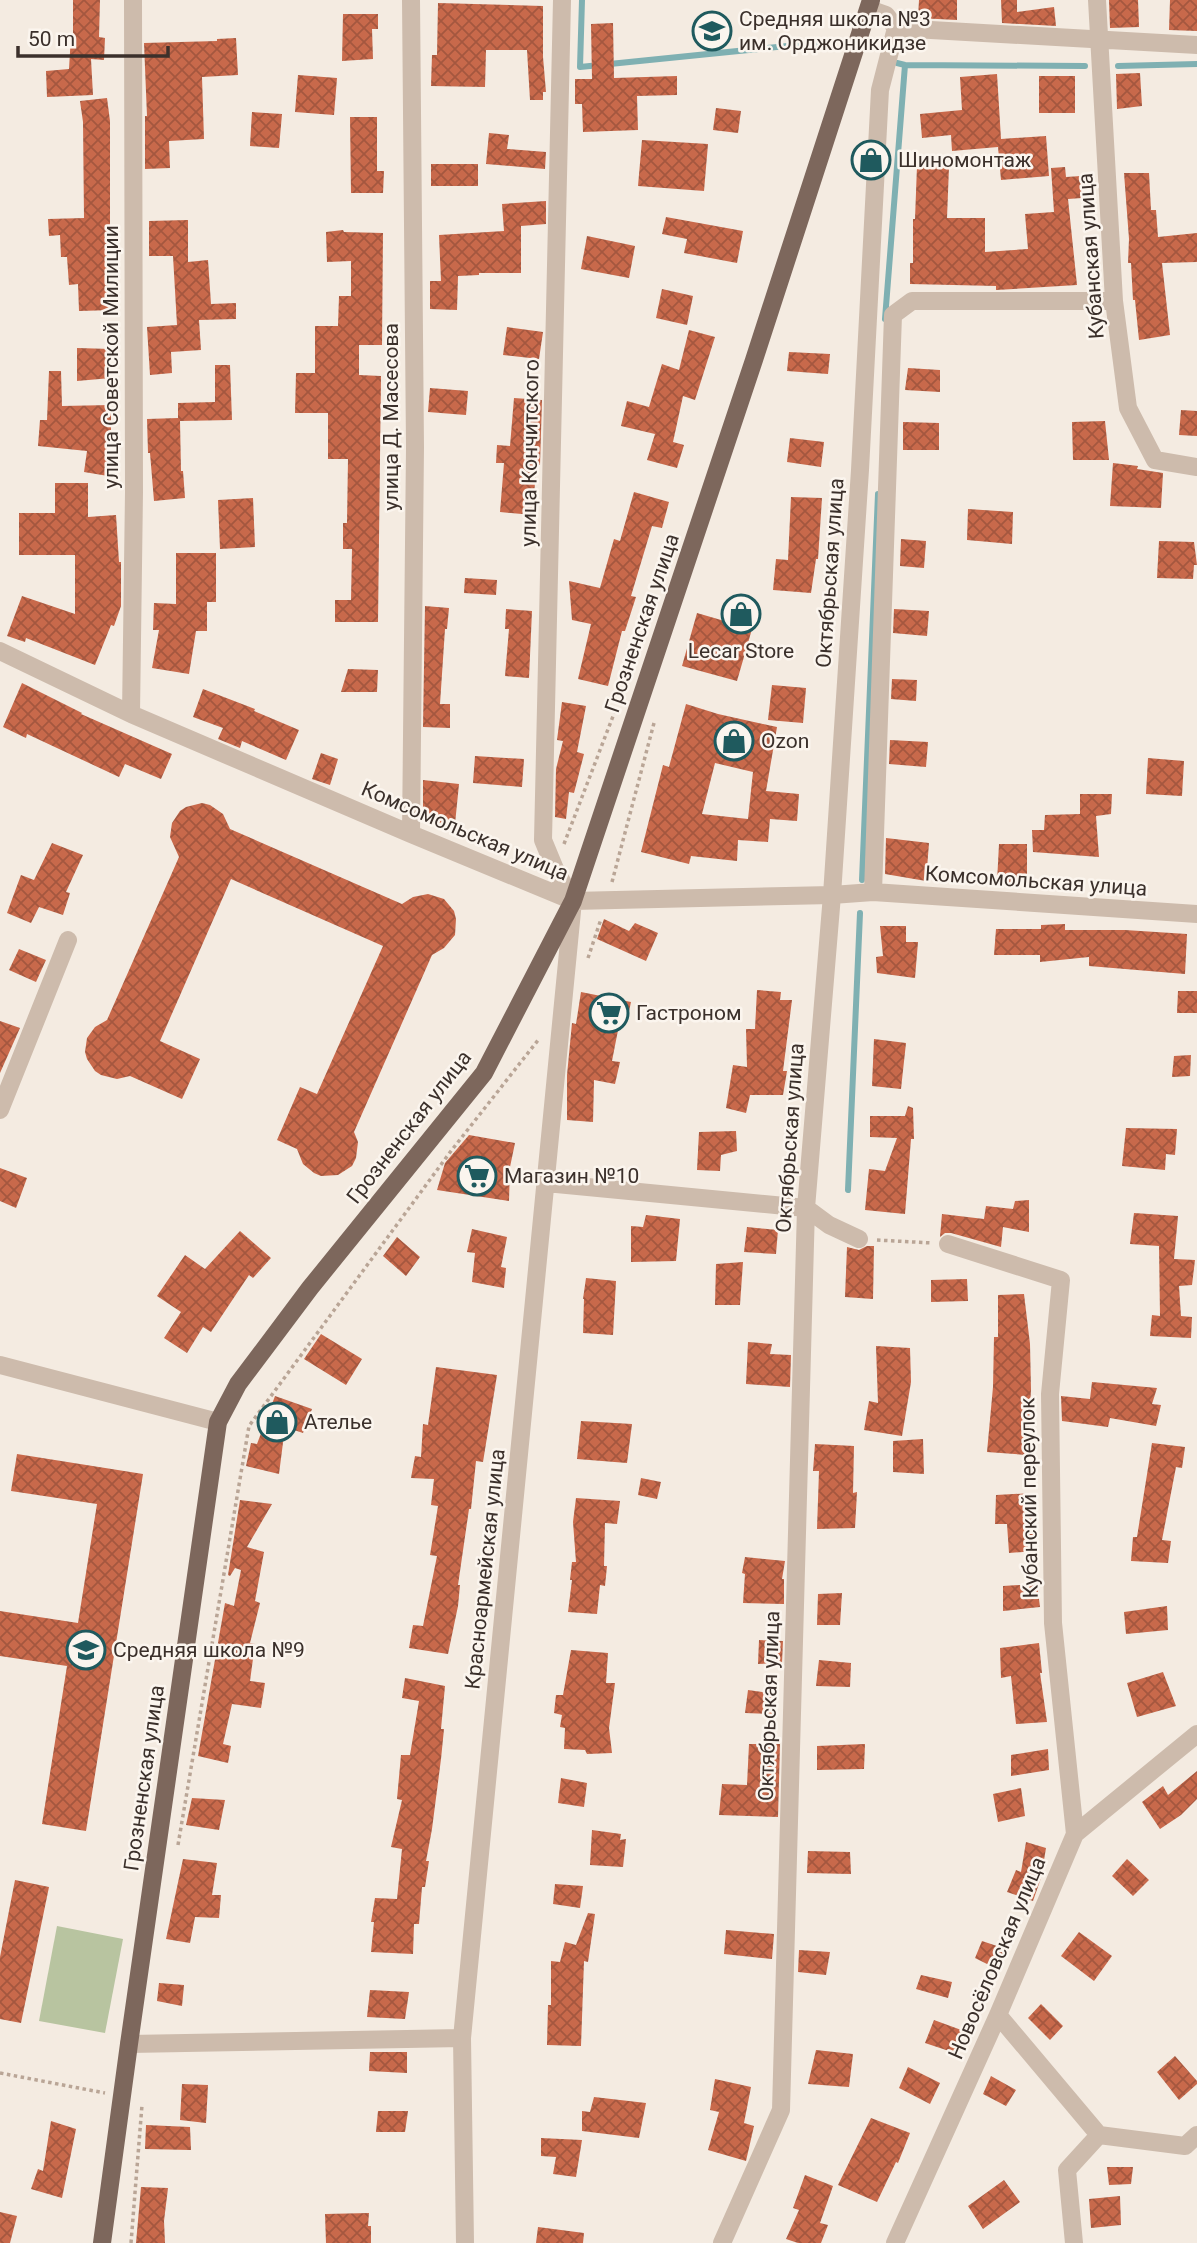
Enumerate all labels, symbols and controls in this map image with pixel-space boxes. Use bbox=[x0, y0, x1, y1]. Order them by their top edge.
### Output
place label: Средняя школа №3 им. Орджоникидзе bbox=[739, 7, 931, 55]
school or university icon: Средняя школа №3 им. Орджоникидзе bbox=[691, 10, 733, 52]
scale bar bbox=[18, 14, 168, 58]
text: 50 m bbox=[28, 27, 75, 51]
shop icon: Шиномонтаж bbox=[850, 139, 892, 181]
place label: Шиномонтаж bbox=[898, 148, 1031, 172]
street label: Кубанская улица bbox=[1073, 172, 1109, 340]
street label: улица Советской Милиции bbox=[99, 225, 123, 489]
street label: улица Д. Масесова bbox=[379, 323, 403, 511]
street label: улица Кончитского bbox=[516, 359, 544, 547]
street label: Октябрьская улица bbox=[811, 477, 849, 669]
street label: Грозненская улица bbox=[600, 530, 684, 716]
shop icon: Lecar Store bbox=[720, 593, 762, 635]
place label: Lecar Store bbox=[688, 639, 794, 663]
shop icon: Ozon bbox=[713, 720, 755, 762]
place label: Ozon bbox=[761, 729, 809, 753]
street label: Комсомольская улица bbox=[358, 776, 572, 886]
street label: Комсомольская улица bbox=[924, 861, 1148, 901]
supermarket icon: Гастроном bbox=[588, 992, 630, 1034]
place label: Гастроном bbox=[636, 1001, 741, 1025]
street label: Октябрьская улица bbox=[771, 1042, 809, 1234]
street label: Грозненская улица bbox=[342, 1046, 476, 1208]
supermarket icon: Магазин №10 bbox=[456, 1155, 498, 1197]
place label: Магазин №10 bbox=[504, 1164, 639, 1188]
street label: Кубанский переулок bbox=[1015, 1397, 1043, 1599]
shop icon: Ателье bbox=[256, 1401, 298, 1443]
place label: Ателье bbox=[304, 1410, 372, 1434]
street label: Красноармейская улица bbox=[460, 1448, 510, 1690]
street label: Октябрьская улица bbox=[754, 1611, 784, 1801]
school or university icon: Средняя школа №9 bbox=[65, 1629, 107, 1671]
place label: Средняя школа №9 bbox=[113, 1638, 305, 1662]
street label: Грозненская улица bbox=[119, 1683, 169, 1873]
street label: Новосёловская улица bbox=[943, 1853, 1051, 2063]

